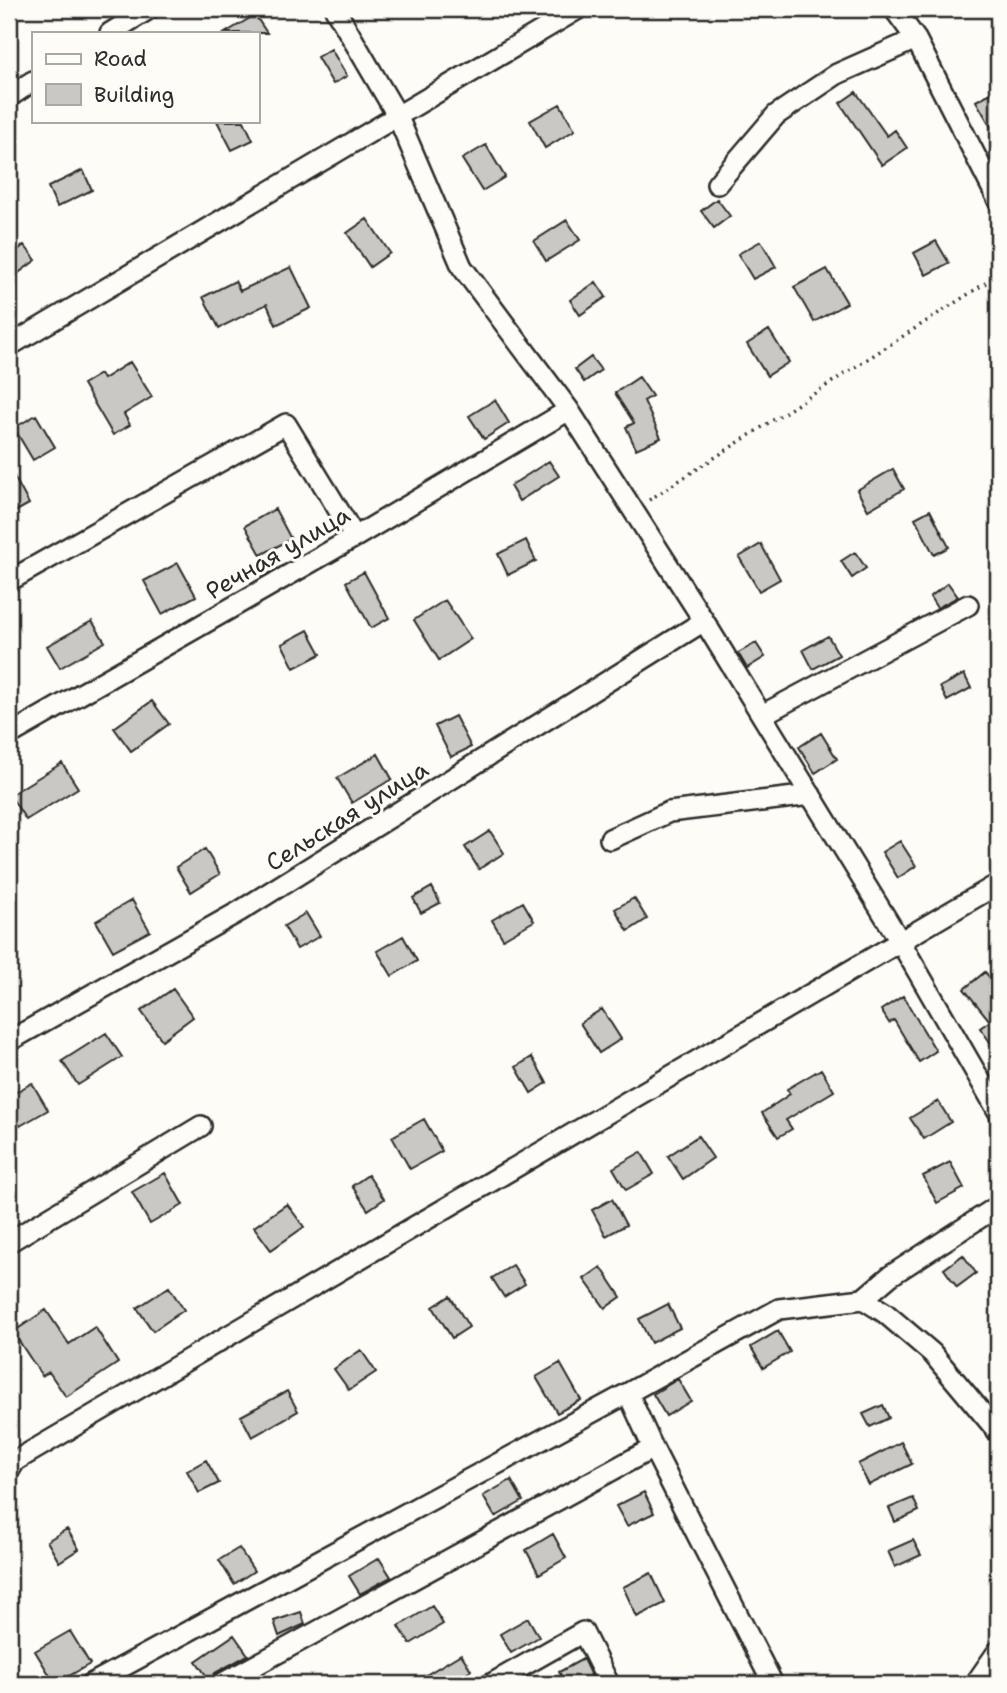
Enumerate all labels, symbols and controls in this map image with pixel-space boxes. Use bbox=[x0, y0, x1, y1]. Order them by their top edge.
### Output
legend bbox=[32, 32, 259, 122]
text: Road bbox=[94, 45, 147, 73]
text: Building bbox=[94, 81, 174, 109]
street label: Речная улица bbox=[200, 499, 356, 607]
street label: Сельская улица bbox=[260, 753, 434, 879]

